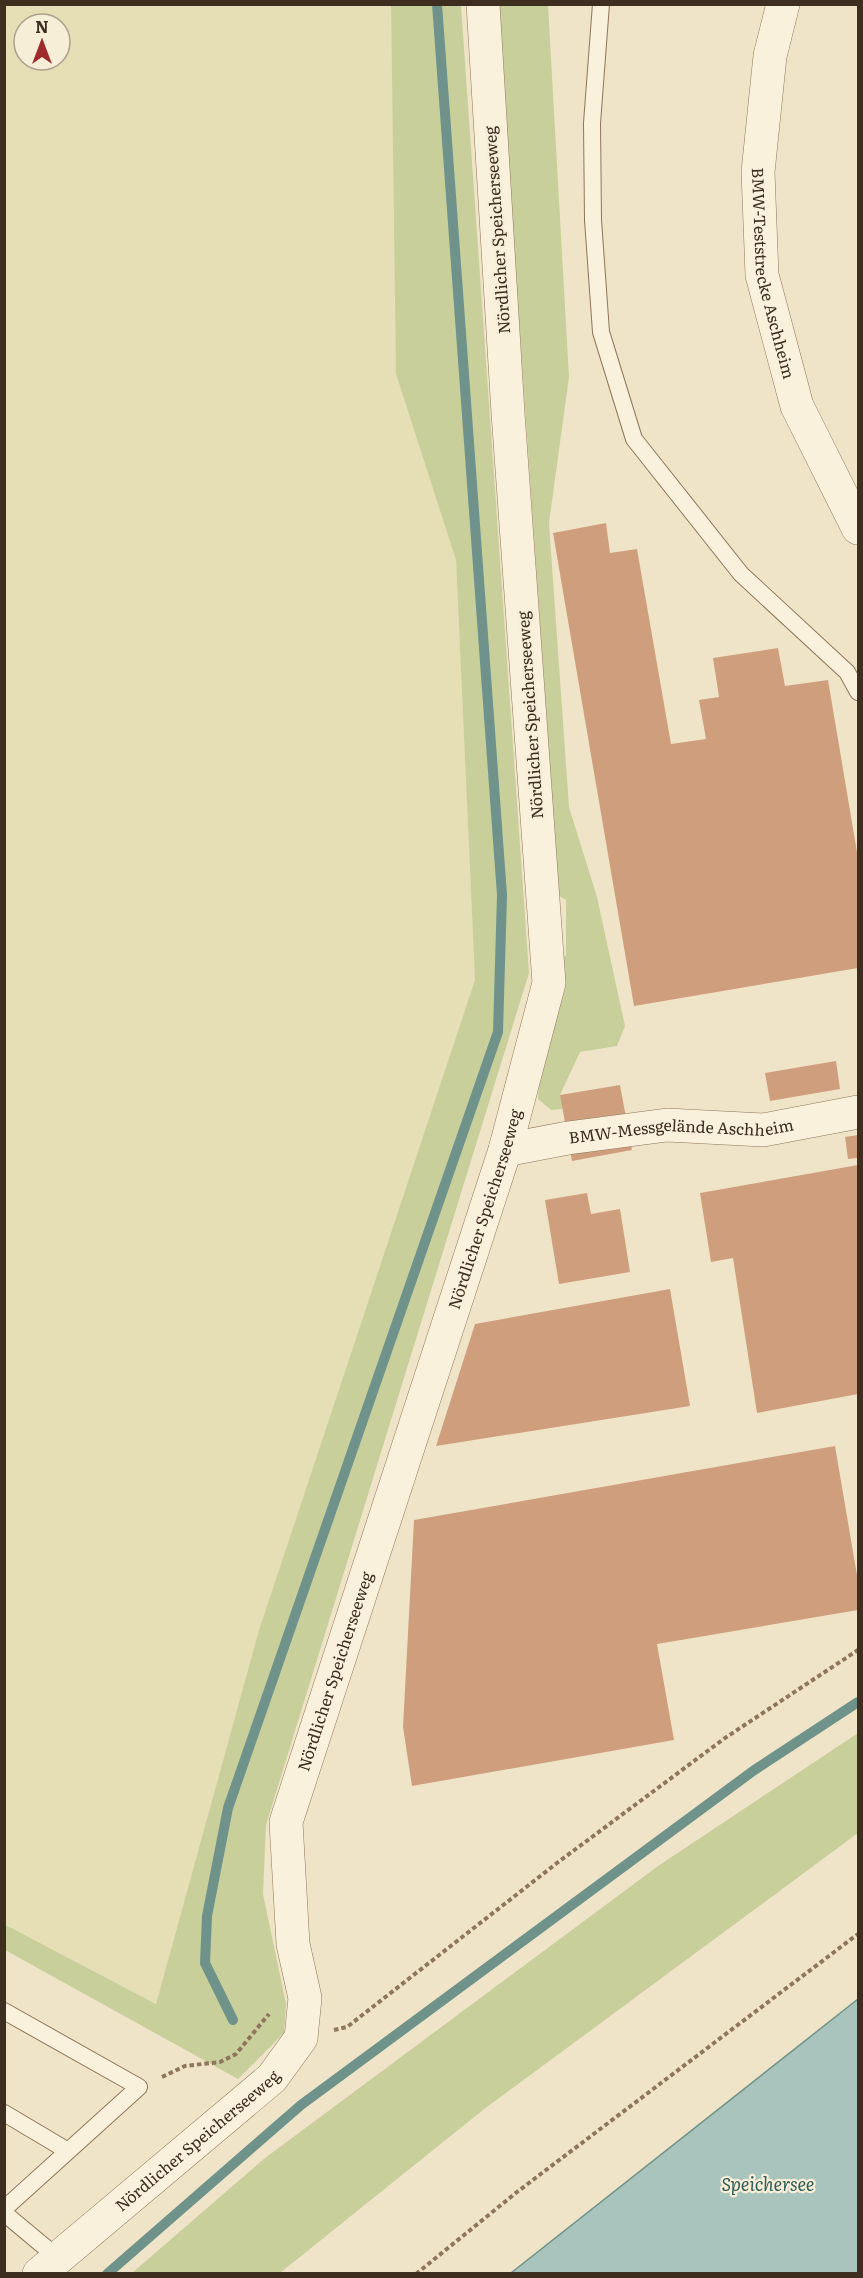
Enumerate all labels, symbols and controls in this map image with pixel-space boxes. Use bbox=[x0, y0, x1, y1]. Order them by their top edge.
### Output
north arrow bbox=[12, 12, 72, 72]
text: N bbox=[35, 14, 49, 38]
street label: Nördlicher Speicherseeweg bbox=[477, 125, 515, 335]
street label: BMW-Teststrecke Aschheim bbox=[747, 167, 802, 382]
street label: Nördlicher Speicherseeweg bbox=[510, 610, 548, 820]
street label: Nördlicher Speicherseeweg bbox=[441, 1106, 526, 1312]
street label: BMW-Messgelände Aschheim bbox=[567, 1111, 796, 1149]
street label: Nördlicher Speicherseeweg bbox=[290, 1568, 378, 1774]
street label: Nördlicher Speicherseeweg bbox=[109, 2065, 285, 2216]
water label: Speichersee bbox=[722, 2170, 814, 2197]

